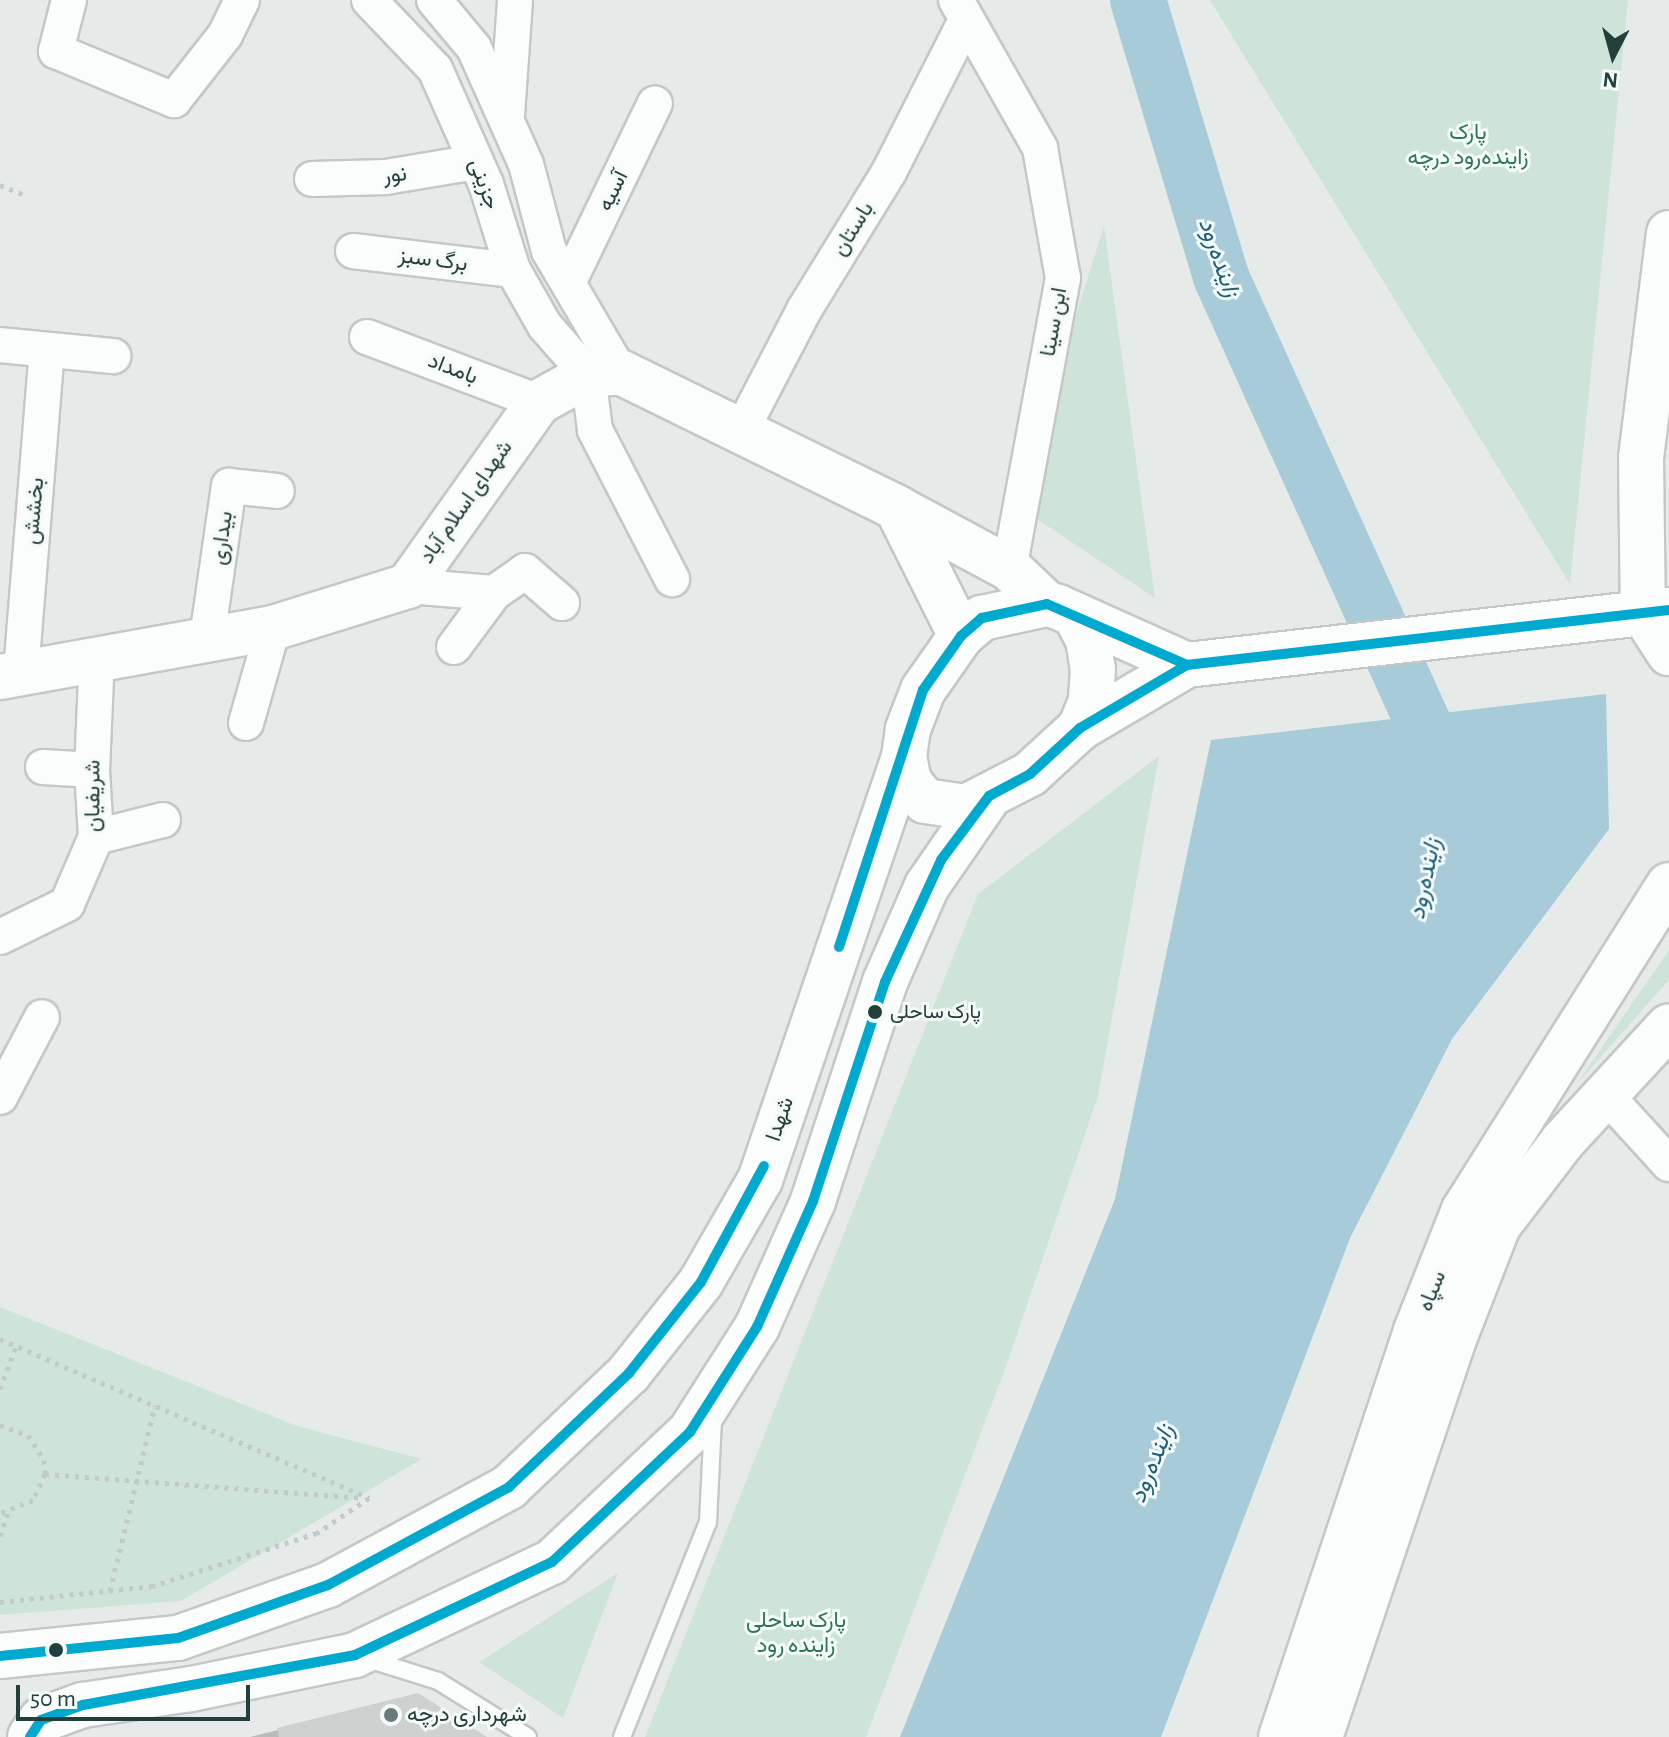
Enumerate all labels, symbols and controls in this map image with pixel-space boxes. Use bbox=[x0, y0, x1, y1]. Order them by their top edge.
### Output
north arrow bbox=[1573, 16, 1653, 96]
text: N bbox=[1602, 68, 1619, 92]
park label: پارک زاینده‌رود درچه bbox=[1408, 119, 1528, 170]
street label: جزینی bbox=[463, 155, 505, 213]
street label: نور bbox=[382, 160, 408, 190]
street label: آسیه bbox=[592, 166, 634, 216]
street label: باستان bbox=[826, 197, 880, 261]
water label: زاینده‌رود bbox=[1191, 215, 1245, 301]
street label: برگ سبز bbox=[397, 243, 469, 277]
street label: ابن سینا bbox=[1035, 285, 1073, 359]
street label: بامداد bbox=[424, 347, 482, 391]
street label: شهدای اسلام آباد bbox=[414, 435, 518, 569]
street label: بخشش bbox=[18, 476, 50, 546]
street label: بیداری bbox=[205, 509, 239, 567]
street label: شریفیان bbox=[80, 760, 106, 832]
water label: زاینده‌رود bbox=[1403, 836, 1449, 922]
place label: پارک ساحلی bbox=[890, 1000, 981, 1024]
marker: پارک ساحلی bbox=[867, 1004, 883, 1020]
street label: شهدا bbox=[760, 1093, 800, 1145]
street label: سپاه bbox=[1412, 1267, 1452, 1315]
water label: زاینده‌رود bbox=[1124, 1421, 1182, 1507]
park label: پارک ساحلی زاینده رود bbox=[746, 1607, 846, 1658]
unlabelled marker bbox=[48, 1642, 64, 1658]
scale bar bbox=[20, 1669, 254, 1719]
text: 50 m bbox=[30, 1687, 76, 1711]
place label: شهرداری درچه bbox=[407, 1702, 527, 1728]
marker: شهرداری درچه bbox=[382, 1706, 400, 1724]

